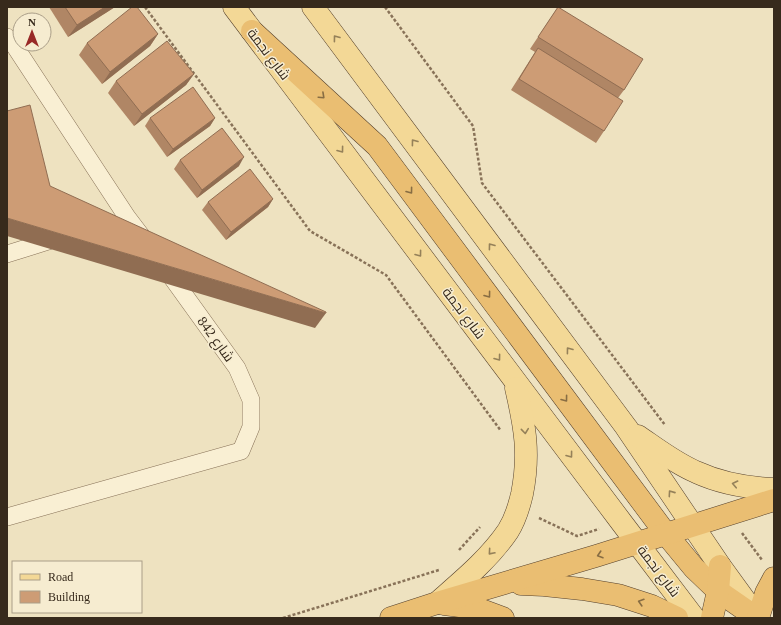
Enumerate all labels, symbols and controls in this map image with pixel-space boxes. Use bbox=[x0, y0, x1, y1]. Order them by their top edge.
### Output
north arrow bbox=[12, 12, 52, 52]
text: N bbox=[28, 16, 36, 28]
street label: شارع نجمة bbox=[244, 26, 293, 84]
one-way arrow bbox=[334, 35, 341, 42]
one-way arrow bbox=[317, 91, 325, 99]
one-way arrow bbox=[412, 139, 419, 146]
one-way arrow bbox=[336, 146, 343, 153]
one-way arrow bbox=[405, 186, 412, 193]
one-way arrow bbox=[489, 244, 496, 251]
one-way arrow bbox=[415, 250, 422, 257]
street label: شارع نجمة bbox=[439, 285, 488, 343]
one-way arrow bbox=[483, 290, 490, 297]
street label: شارع 842 bbox=[194, 314, 237, 365]
one-way arrow bbox=[567, 348, 574, 355]
one-way arrow bbox=[493, 353, 500, 360]
one-way arrow bbox=[561, 395, 568, 402]
one-way arrow bbox=[520, 428, 529, 434]
one-way arrow bbox=[566, 451, 573, 458]
one-way arrow bbox=[732, 481, 739, 489]
one-way arrow bbox=[668, 490, 676, 497]
street label: شارع نجمة bbox=[634, 543, 683, 601]
one-way arrow bbox=[489, 547, 496, 554]
one-way arrow bbox=[597, 550, 604, 559]
legend bbox=[12, 561, 142, 613]
text: Road bbox=[48, 570, 73, 584]
text: Building bbox=[48, 590, 90, 604]
one-way arrow bbox=[638, 598, 645, 607]

